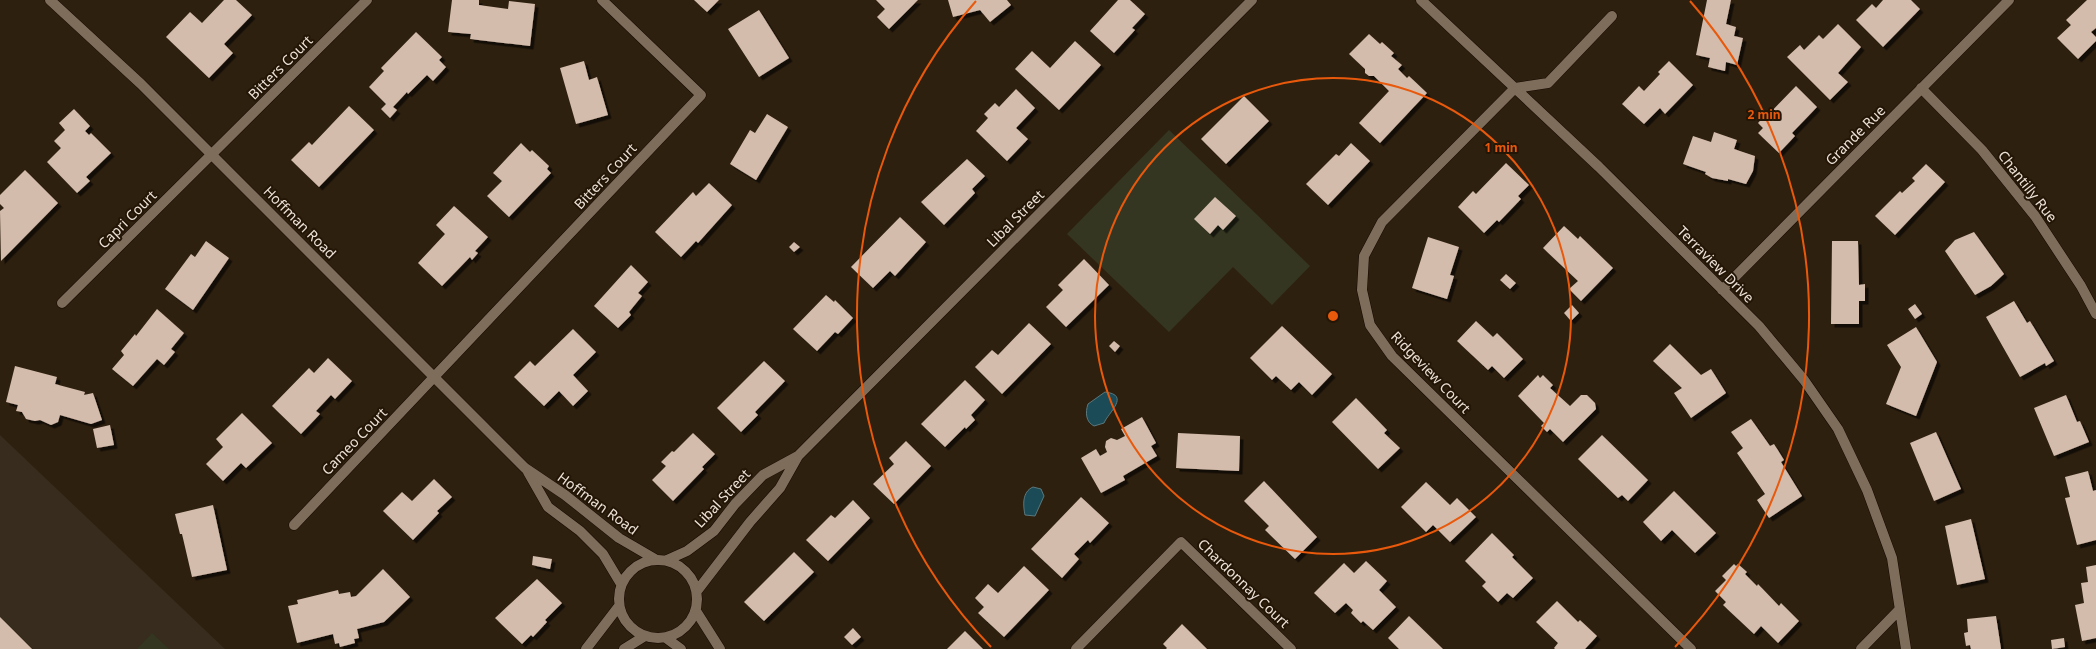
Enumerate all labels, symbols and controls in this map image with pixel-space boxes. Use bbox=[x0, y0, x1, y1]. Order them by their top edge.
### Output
street label: Bitters Court bbox=[244, 31, 316, 103]
street label: Grande Rue bbox=[1821, 101, 1889, 169]
text: 2 min bbox=[1747, 106, 1781, 123]
street label: Bitters Court bbox=[570, 139, 640, 213]
text: 1 min bbox=[1484, 139, 1518, 156]
street label: Chantilly Rue bbox=[1994, 146, 2062, 226]
street label: Hoffman Road bbox=[260, 182, 340, 262]
street label: Libal Street bbox=[982, 185, 1048, 251]
street label: Capri Court bbox=[94, 186, 160, 252]
street label: Terraview Drive bbox=[1673, 221, 1759, 307]
centre of rings bbox=[1326, 309, 1340, 323]
street label: Ridgeview Court bbox=[1387, 327, 1475, 417]
street label: Cameo Court bbox=[317, 403, 391, 479]
street label: Libal Street bbox=[690, 465, 754, 531]
street label: Hoffman Road bbox=[554, 467, 642, 539]
street label: Chardonnay Court bbox=[1194, 534, 1294, 632]

